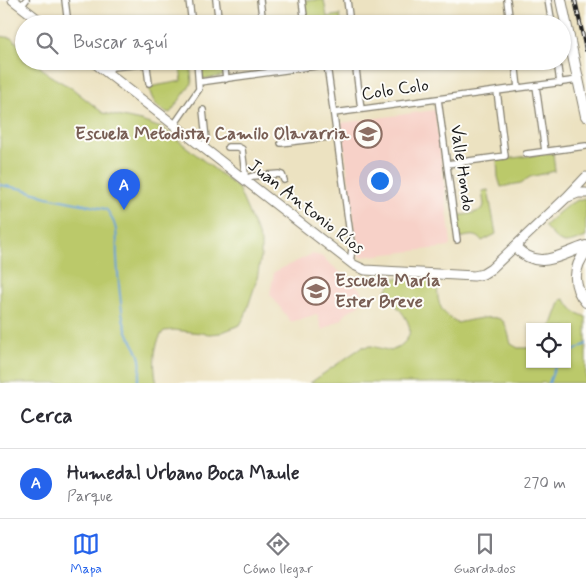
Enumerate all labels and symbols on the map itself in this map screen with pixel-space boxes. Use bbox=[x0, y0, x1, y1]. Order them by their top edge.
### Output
street label: Colo Colo bbox=[360, 73, 430, 107]
school or university icon: Escuela Metodista, Camilo Olavarria bbox=[353, 119, 383, 149]
place label: Escuela Metodista, Camilo Olavarria bbox=[75, 122, 350, 146]
street label: Valle Hondo bbox=[444, 123, 480, 213]
street label: Juan Antonio Ríos bbox=[243, 154, 369, 260]
your location bbox=[367, 168, 393, 194]
pin: A bbox=[108, 169, 140, 210]
place label: Escuela María Ester Breve bbox=[335, 269, 440, 314]
school or university icon: Escuela María Ester Breve bbox=[301, 276, 331, 306]

